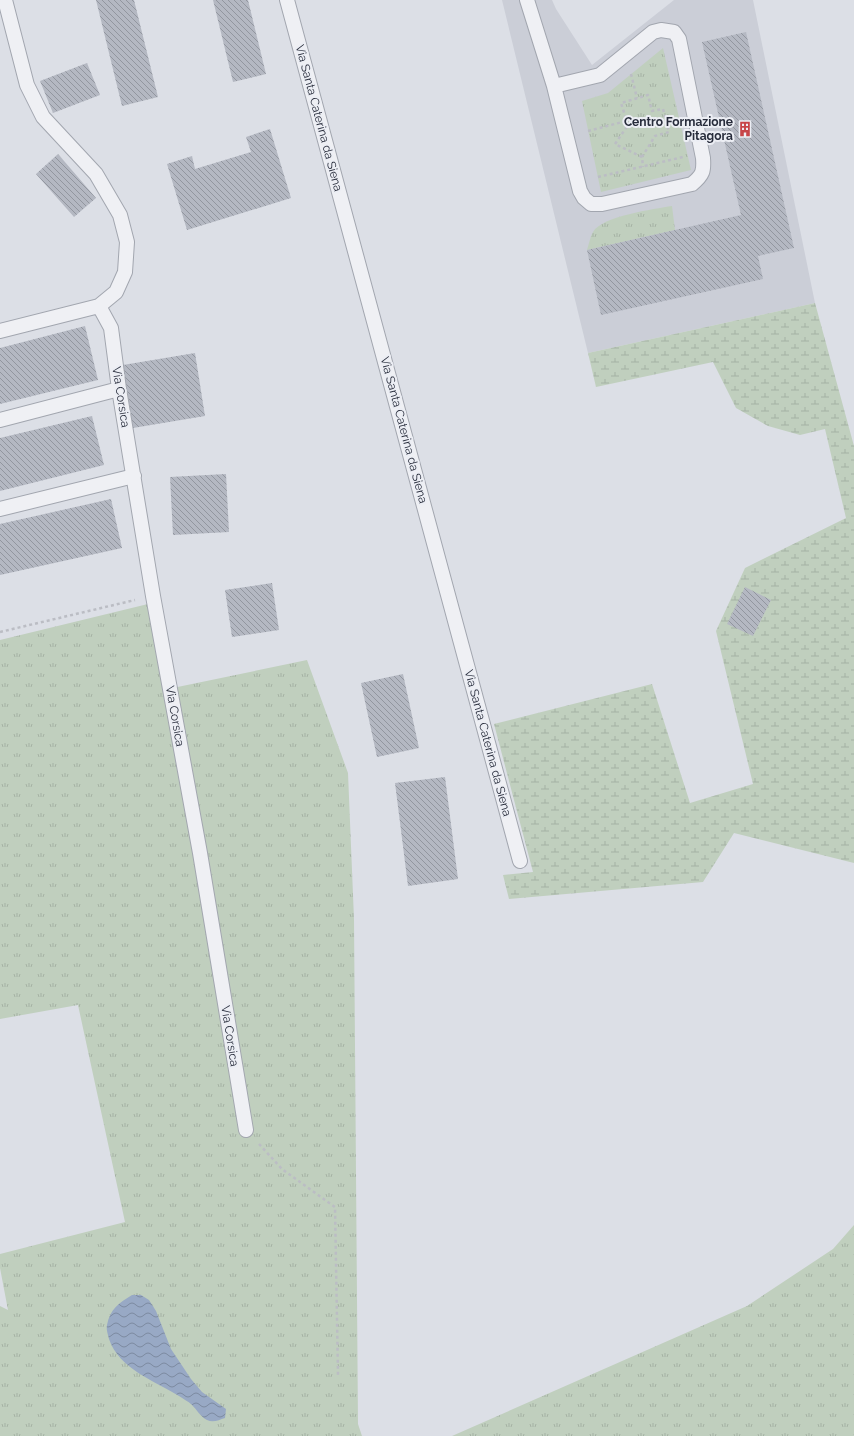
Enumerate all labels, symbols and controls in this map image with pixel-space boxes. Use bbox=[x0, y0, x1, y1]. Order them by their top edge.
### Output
street label: Via Santa Caterina da Siena bbox=[293, 43, 345, 193]
place label: Centro Formazione Pitagora bbox=[624, 115, 733, 143]
building icon: Centro Formazione Pitagora bbox=[736, 120, 754, 138]
street label: Via Santa Caterina da Siena bbox=[378, 355, 430, 505]
street label: Via Corsica bbox=[109, 366, 133, 428]
street label: Via Santa Caterina da Siena bbox=[462, 668, 514, 818]
street label: Via Corsica bbox=[163, 685, 187, 747]
street label: Via Corsica bbox=[218, 1005, 242, 1067]

